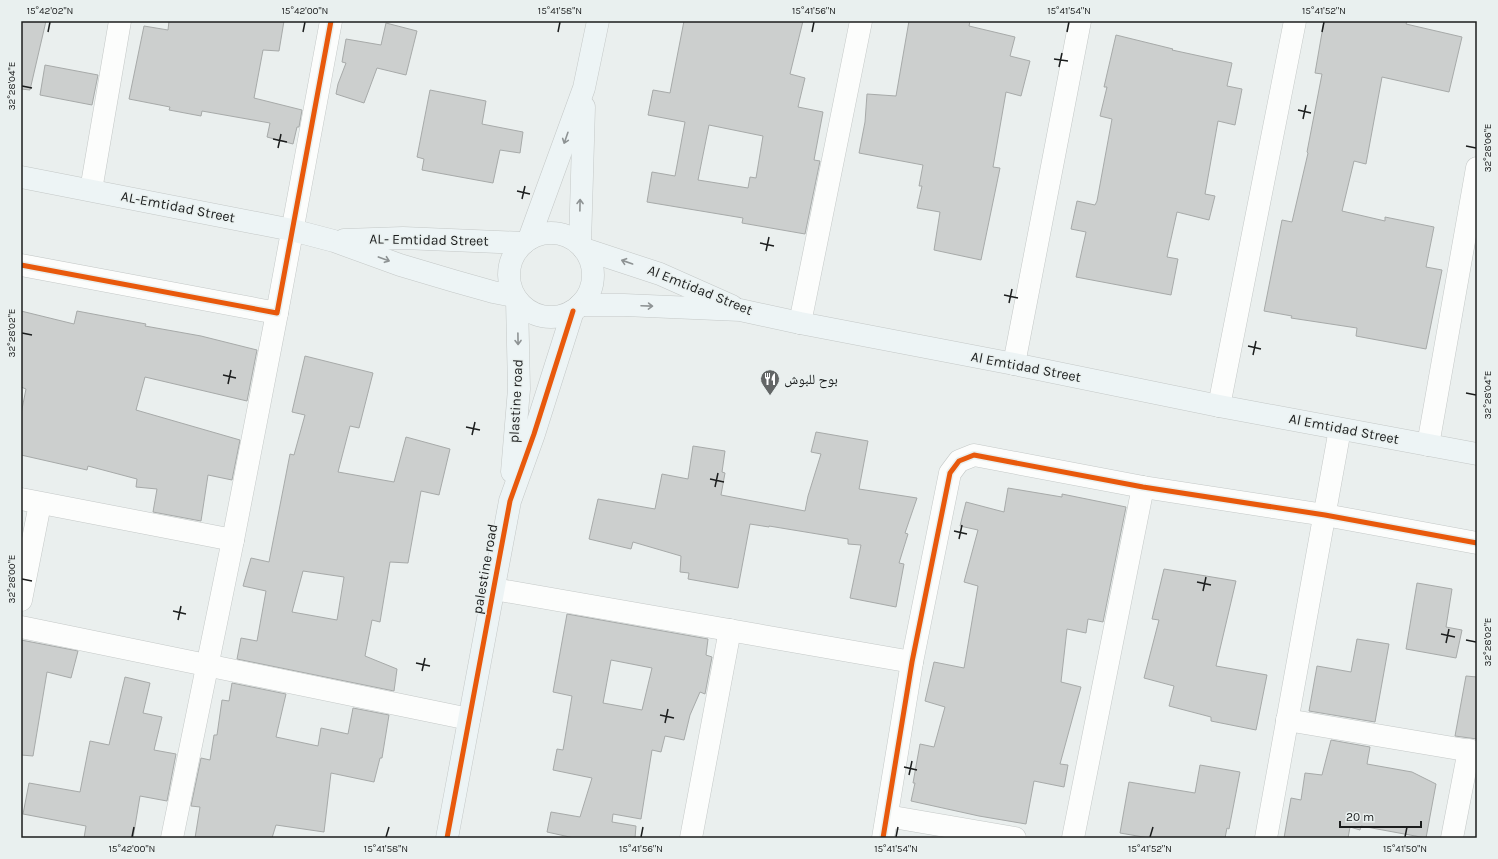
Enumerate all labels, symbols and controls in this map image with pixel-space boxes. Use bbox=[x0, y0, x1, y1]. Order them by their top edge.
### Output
text: 15°42'02"N bbox=[27, 5, 73, 17]
text: 15°42'00"N bbox=[282, 5, 328, 17]
text: 15°41'58"N bbox=[538, 5, 582, 17]
text: 15°41'56"N bbox=[792, 5, 836, 17]
text: 15°41'54"N bbox=[1047, 5, 1091, 17]
text: 15°41'52"N bbox=[1302, 5, 1346, 17]
text: 32°28'04"E bbox=[6, 62, 18, 110]
text: 32°28'06"E bbox=[1482, 124, 1494, 172]
one-way arrow bbox=[561, 131, 569, 143]
street label: AL-Emtidad Street bbox=[119, 188, 237, 226]
one-way arrow bbox=[576, 199, 584, 212]
street label: AL- Emtidad Street bbox=[369, 230, 489, 250]
one-way arrow bbox=[377, 256, 390, 263]
one-way arrow bbox=[621, 258, 633, 266]
street label: Al Emtidad Street bbox=[645, 261, 755, 319]
one-way arrow bbox=[640, 303, 653, 310]
text: 32°28'02"E bbox=[6, 309, 18, 357]
one-way arrow bbox=[514, 332, 522, 345]
street label: Al Emtidad Street bbox=[970, 348, 1082, 386]
street label: plastine road bbox=[505, 358, 527, 444]
restaurant icon: بوح للبوش bbox=[759, 368, 781, 396]
place label: بوح للبوش bbox=[784, 371, 838, 389]
text: 32°28'04"E bbox=[1482, 371, 1494, 419]
street label: Al Emtidad Street bbox=[1288, 410, 1400, 448]
street label: palestine road bbox=[469, 522, 501, 616]
text: 32°28'00"E bbox=[6, 555, 18, 603]
text: 32°28'02"E bbox=[1482, 618, 1494, 666]
scale bar bbox=[1340, 803, 1421, 829]
text: 20 m bbox=[1346, 810, 1374, 824]
text: 15°42'00"N bbox=[109, 843, 155, 855]
text: 15°41'58"N bbox=[364, 843, 408, 855]
text: 15°41'56"N bbox=[619, 843, 663, 855]
text: 15°41'54"N bbox=[874, 843, 918, 855]
text: 15°41'52"N bbox=[1128, 843, 1172, 855]
text: 15°41'50"N bbox=[1383, 843, 1427, 855]

